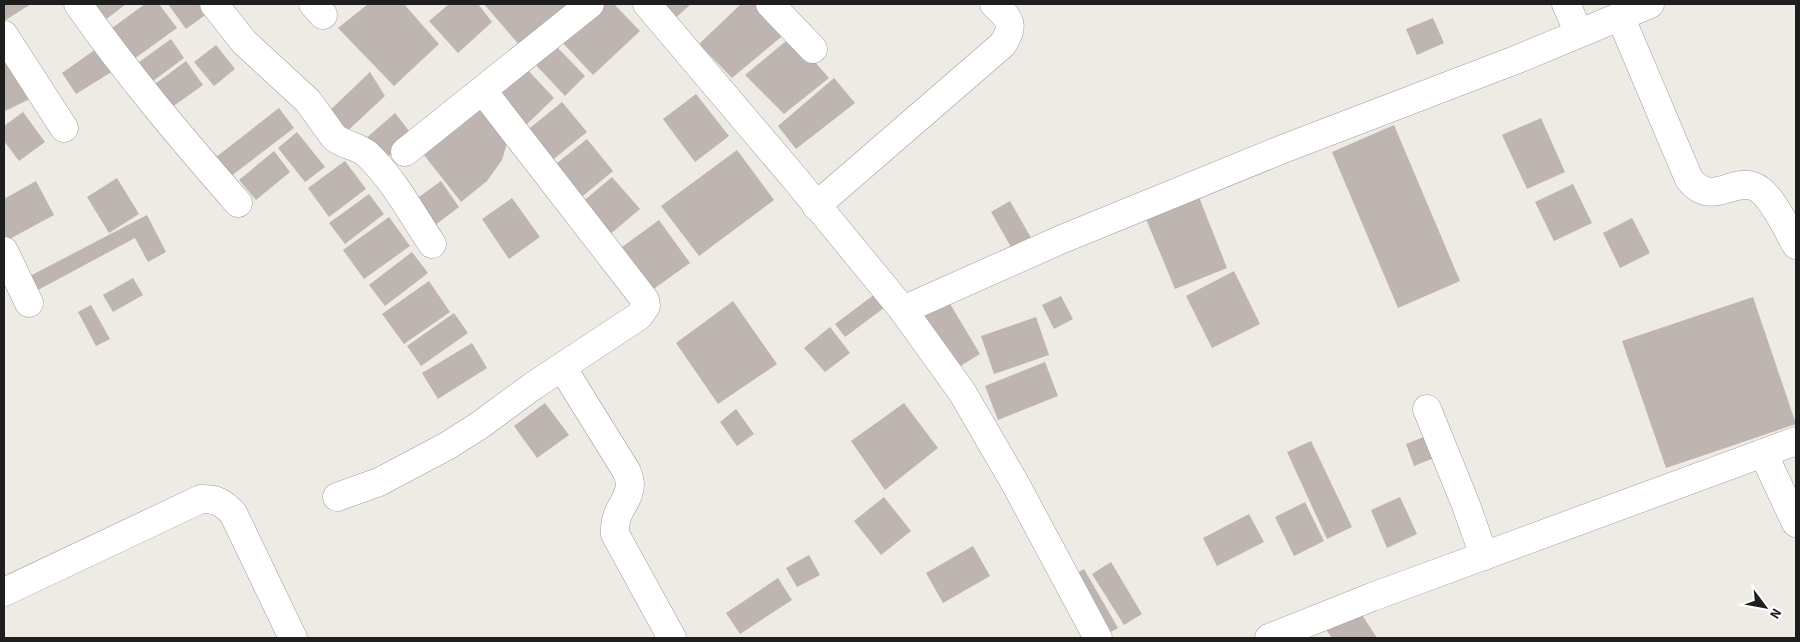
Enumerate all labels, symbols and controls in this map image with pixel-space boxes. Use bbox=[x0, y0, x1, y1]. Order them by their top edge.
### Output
north arrow bbox=[1740, 582, 1790, 632]
text: N bbox=[1764, 604, 1786, 623]

